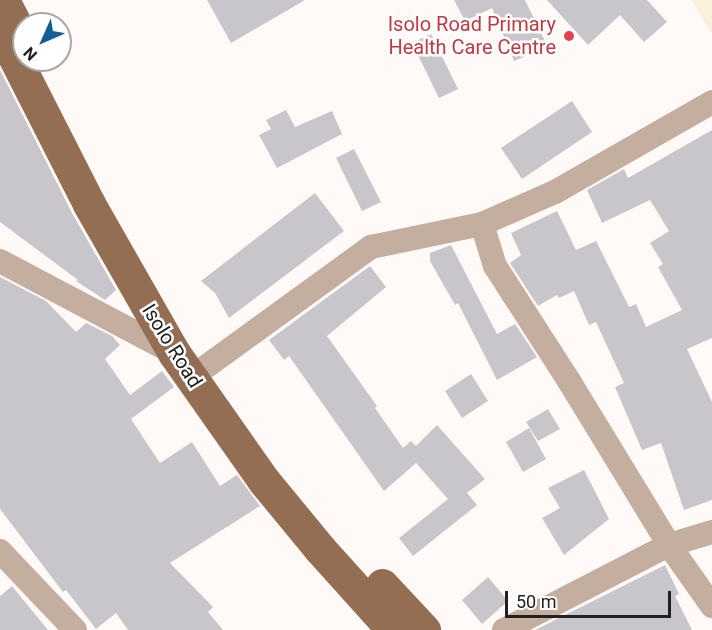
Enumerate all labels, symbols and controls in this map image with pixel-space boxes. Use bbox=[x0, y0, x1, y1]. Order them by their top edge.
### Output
north arrow bbox=[12, 12, 72, 72]
place label: Isolo Road Primary Health Care Centre bbox=[388, 13, 556, 60]
marker: Isolo Road Primary Health Care Centre bbox=[560, 27, 578, 45]
text: N bbox=[20, 43, 41, 64]
street label: Isolo Road bbox=[137, 300, 207, 392]
scale bar bbox=[508, 579, 674, 617]
text: 50 m bbox=[516, 591, 556, 612]

